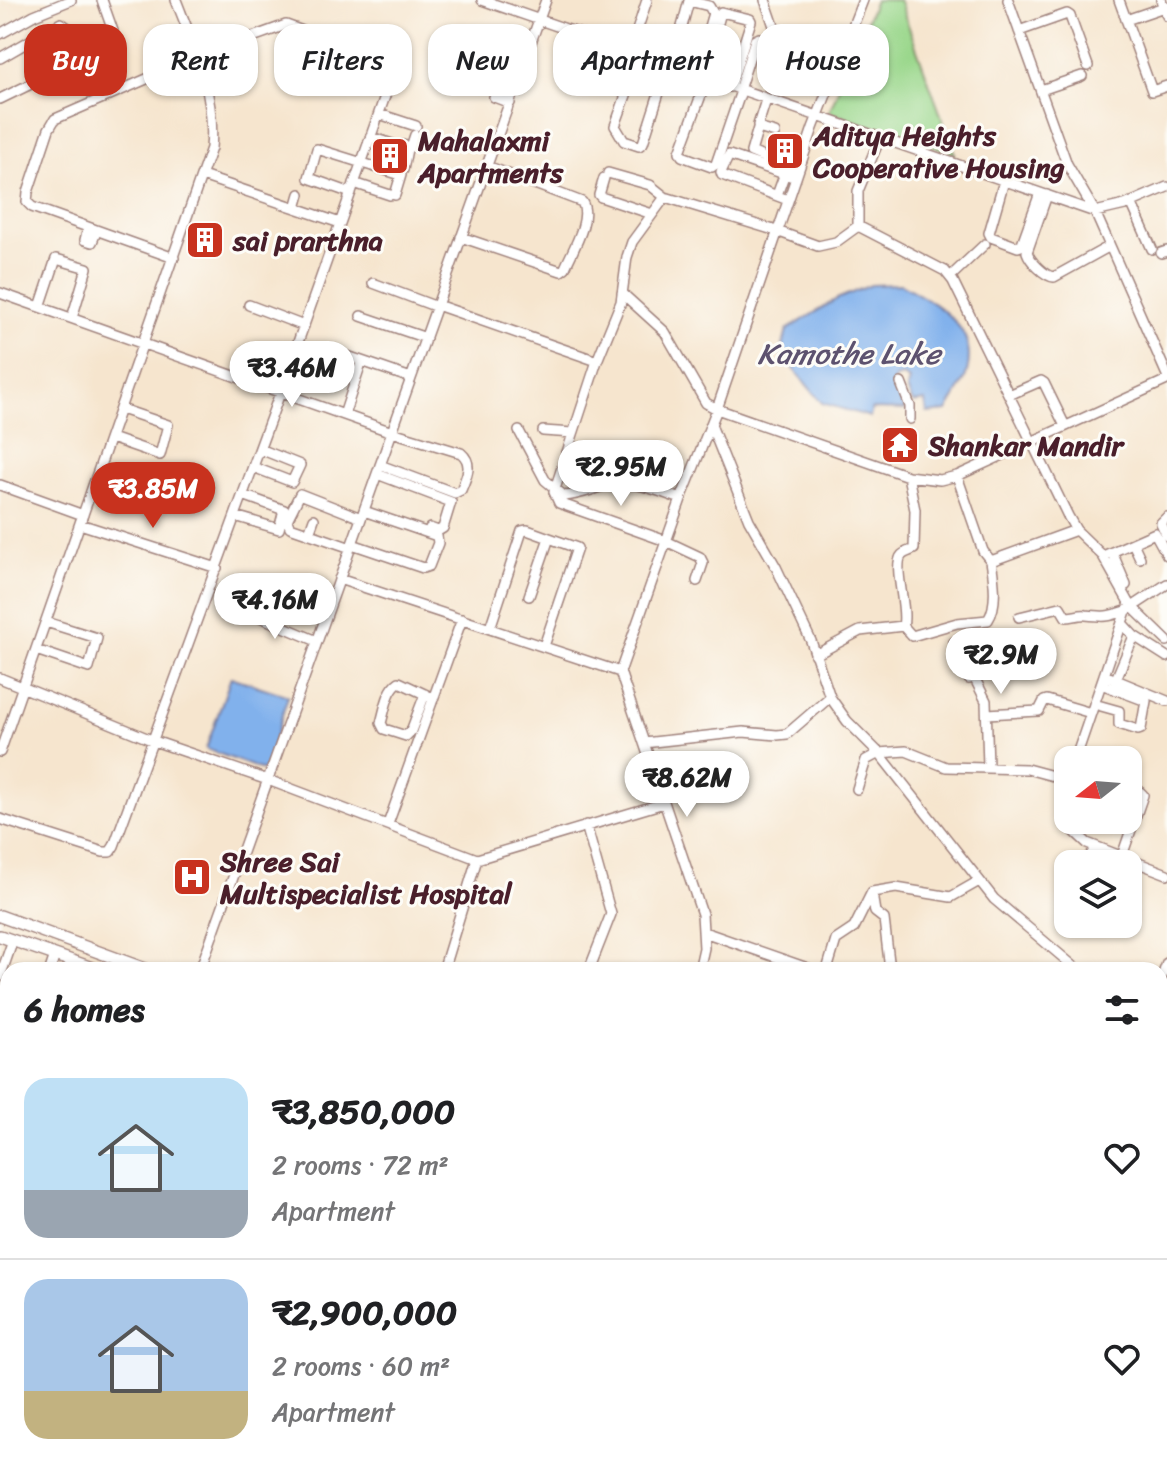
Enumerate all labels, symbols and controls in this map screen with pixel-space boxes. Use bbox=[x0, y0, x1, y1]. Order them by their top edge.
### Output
chip: Buy bbox=[24, 24, 127, 96]
chip: Rent bbox=[143, 24, 258, 96]
chip: Filters bbox=[274, 24, 412, 96]
chip: New bbox=[428, 24, 537, 96]
chip: Apartment bbox=[553, 24, 741, 96]
chip: House bbox=[757, 24, 889, 96]
place label: Aditya Heights Cooperative Housing bbox=[812, 111, 1065, 192]
place label: Mahalaxmi Apartments bbox=[417, 116, 564, 197]
building icon: Aditya Heights Cooperative Housing bbox=[764, 130, 806, 172]
building icon: Mahalaxmi Apartments bbox=[369, 135, 411, 177]
place label: sai prarthna bbox=[232, 216, 383, 265]
building icon: sai prarthna bbox=[184, 219, 226, 261]
water label: Kamothe Lake bbox=[758, 327, 943, 381]
pin: ₹3.46M bbox=[227, 341, 357, 409]
text: ₹3.46M bbox=[248, 344, 336, 390]
place label: Shankar Mandir bbox=[927, 421, 1126, 470]
temple icon: Shankar Mandir bbox=[879, 424, 921, 466]
pin: ₹2.95M bbox=[556, 440, 686, 508]
text: ₹2.95M bbox=[576, 443, 666, 489]
pin: ₹3.85M bbox=[88, 462, 218, 530]
text: ₹3.85M bbox=[108, 465, 198, 511]
pin: ₹4.16M bbox=[210, 573, 340, 641]
text: ₹4.16M bbox=[232, 576, 318, 622]
pin: ₹2.9M bbox=[945, 628, 1057, 696]
text: ₹2.9M bbox=[964, 631, 1038, 677]
north arrow bbox=[1054, 746, 1142, 834]
map controls bbox=[1054, 746, 1142, 938]
pin: ₹8.62M bbox=[622, 751, 752, 819]
text: ₹8.62M bbox=[642, 754, 732, 800]
place label: Shree Sai Multispecialist Hospital bbox=[219, 837, 513, 918]
button: layers bbox=[1054, 850, 1142, 938]
hospital icon: Shree Sai Multispecialist Hospital bbox=[171, 856, 213, 898]
text: 6 homes bbox=[24, 980, 145, 1040]
icon: filters bbox=[1100, 988, 1144, 1032]
text: ₹3,850,000 bbox=[272, 1082, 455, 1142]
icon: home bbox=[88, 1110, 184, 1206]
icon: heart bbox=[1100, 1136, 1144, 1180]
text: 2 rooms · 72 m² bbox=[272, 1142, 449, 1188]
text: Apartment bbox=[272, 1188, 395, 1234]
text: ₹2,900,000 bbox=[272, 1283, 457, 1343]
icon: home bbox=[88, 1311, 184, 1407]
icon: heart bbox=[1100, 1337, 1144, 1381]
text: 2 rooms · 60 m² bbox=[272, 1343, 450, 1389]
text: Apartment bbox=[272, 1389, 395, 1435]

